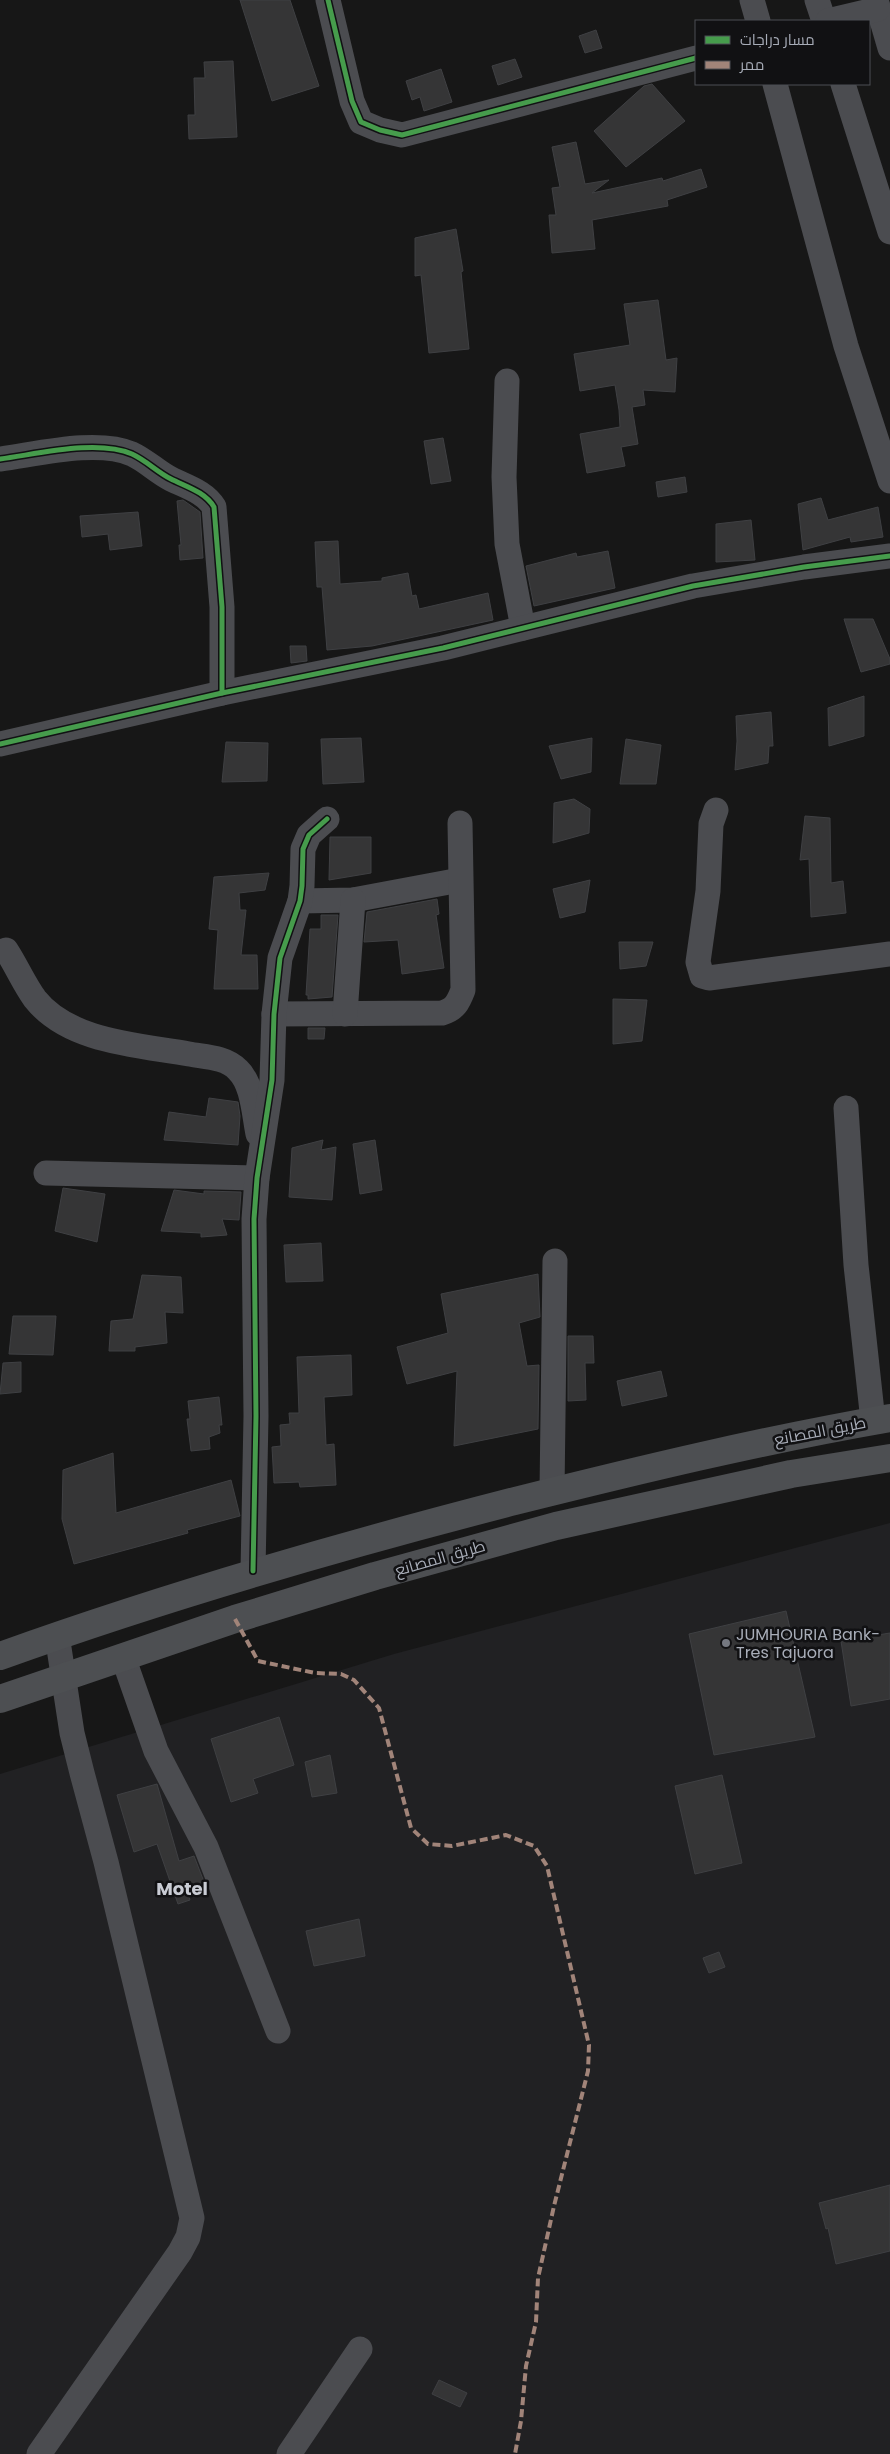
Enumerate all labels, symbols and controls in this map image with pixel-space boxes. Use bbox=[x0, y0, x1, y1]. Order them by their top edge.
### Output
legend bbox=[695, 20, 870, 85]
text: مسار دراجات bbox=[740, 29, 815, 50]
text: ممر bbox=[739, 54, 764, 75]
street label: طريق المصانع bbox=[772, 1411, 868, 1451]
street label: طريق المصانع bbox=[392, 1534, 488, 1582]
place label: JUMHOURIA Bank- Tres Tajuora bbox=[736, 1623, 880, 1664]
marker: JUMHOURIA Bank- Tres Tajuora bbox=[720, 1637, 732, 1649]
district label: Motel bbox=[156, 1876, 208, 1901]

